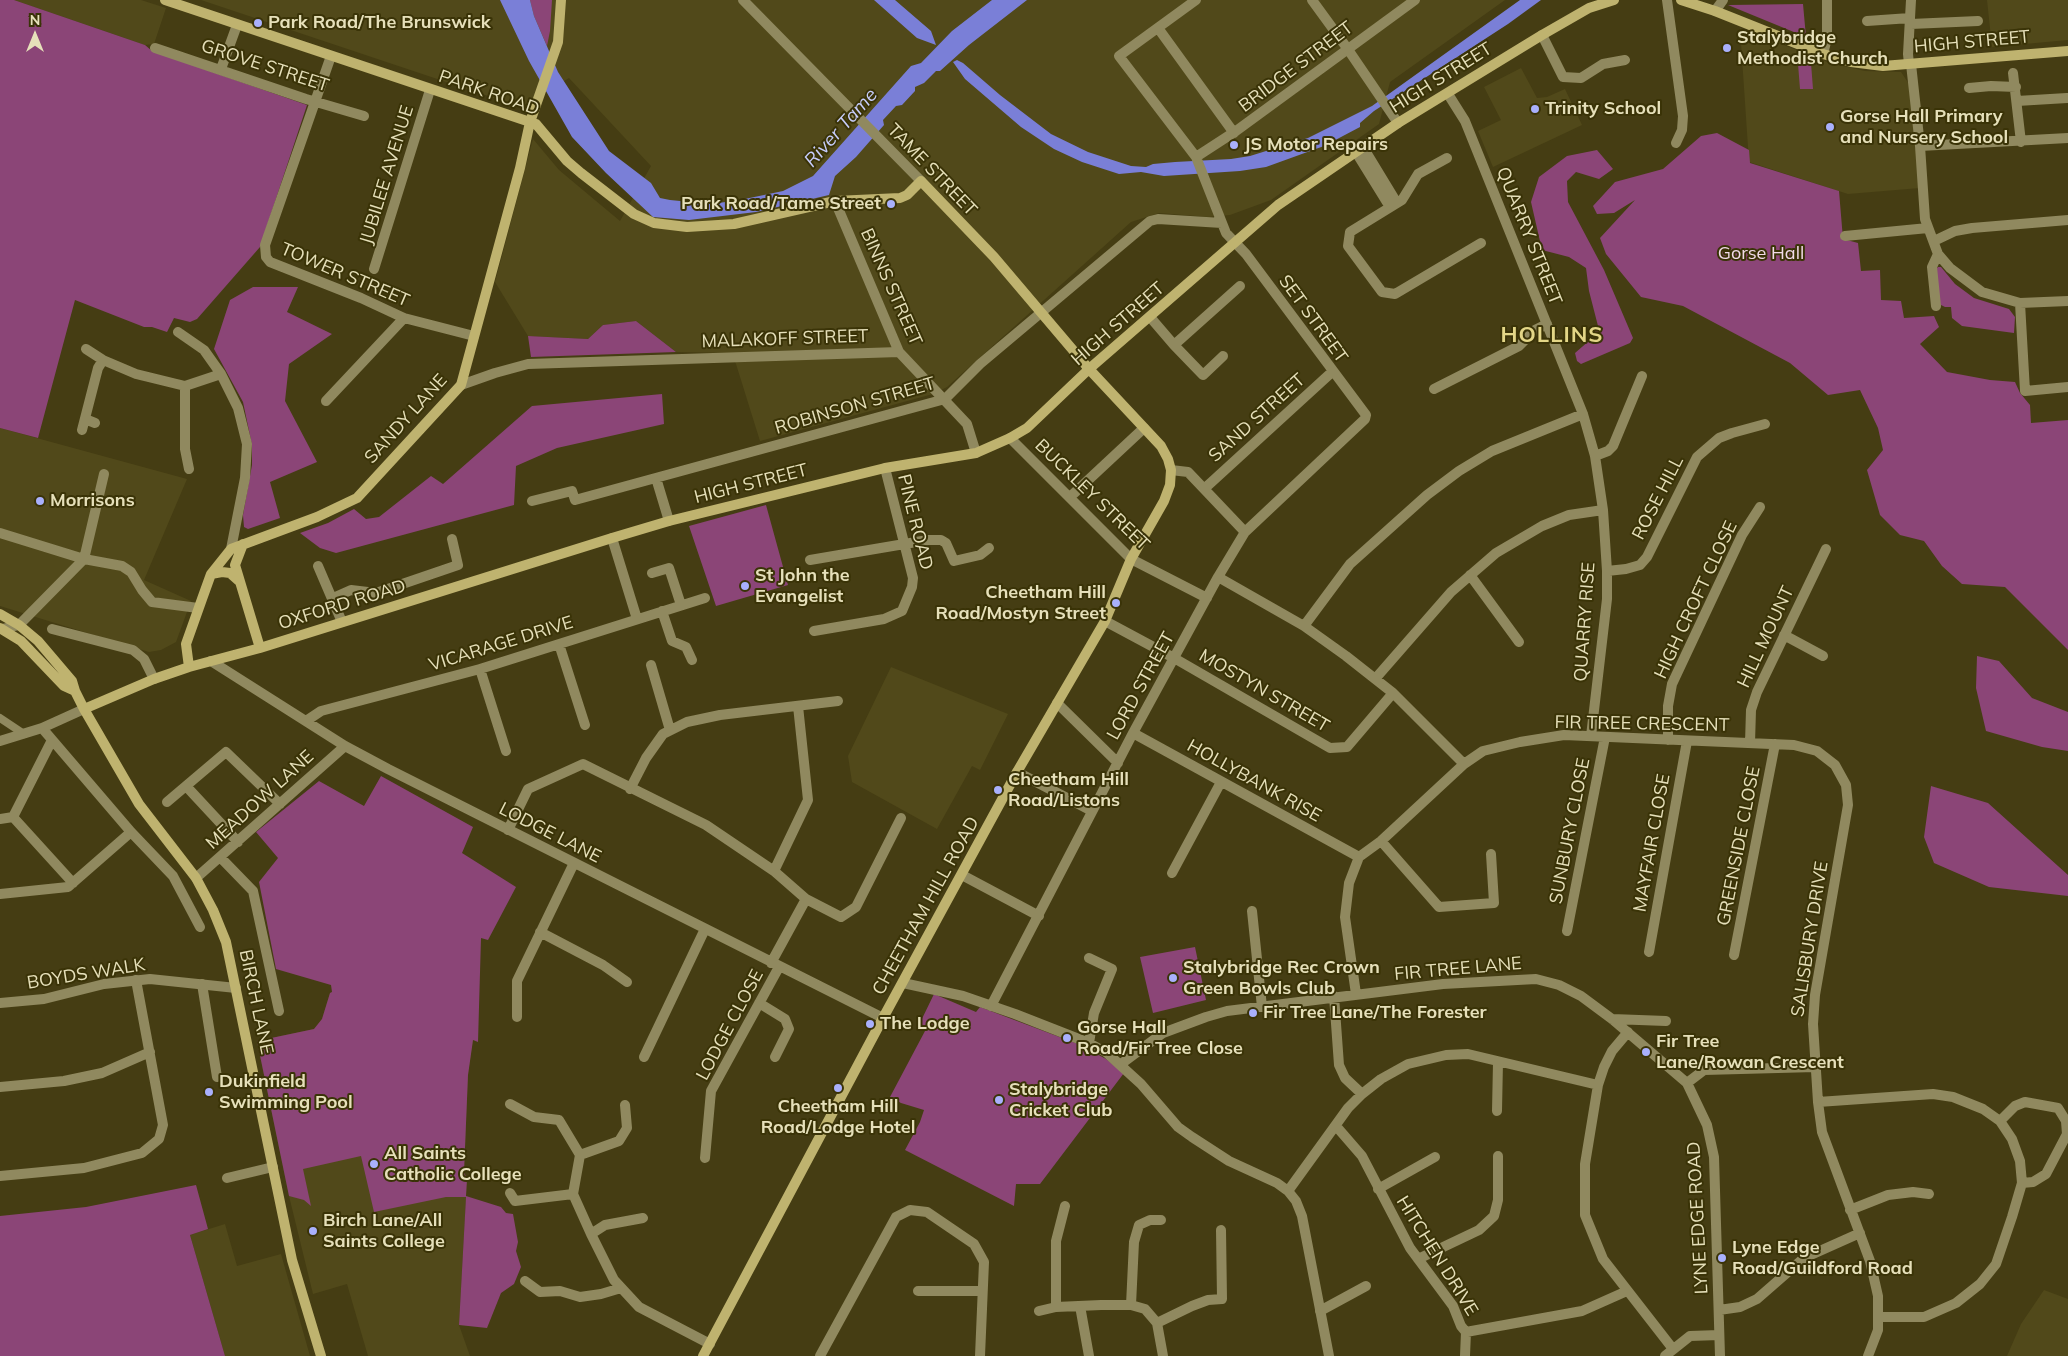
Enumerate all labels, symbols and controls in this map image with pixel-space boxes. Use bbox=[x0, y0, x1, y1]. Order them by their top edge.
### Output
north arrow bbox=[10, 10, 60, 60]
text: N bbox=[30, 11, 40, 29]
place label: Park Road/The Brunswick bbox=[268, 12, 491, 34]
marker: Park Road/The Brunswick bbox=[252, 17, 264, 29]
street label: BRIDGE STREET bbox=[1235, 17, 1357, 117]
street label: HIGH STREET bbox=[1913, 26, 2031, 58]
place label: Stalybridge Methodist Church bbox=[1737, 27, 1888, 70]
street label: GROVE STREET bbox=[198, 35, 332, 97]
street label: HIGH STREET bbox=[1386, 38, 1496, 118]
marker: Stalybridge Methodist Church bbox=[1721, 42, 1733, 54]
street label: PARK ROAD bbox=[436, 66, 542, 120]
water label: River Tame bbox=[800, 84, 882, 172]
place label: Trinity School bbox=[1545, 98, 1661, 120]
street label: JUBILEE AVENUE bbox=[356, 103, 418, 247]
marker: Trinity School bbox=[1529, 103, 1541, 115]
place label: Gorse Hall Primary and Nursery School bbox=[1840, 106, 2008, 148]
street label: TAME STREET bbox=[883, 120, 981, 220]
marker: Gorse Hall Primary and Nursery School bbox=[1824, 121, 1836, 133]
place label: JS Motor Repairs bbox=[1244, 134, 1388, 156]
marker: JS Motor Repairs bbox=[1228, 139, 1240, 151]
street label: QUARRY STREET bbox=[1492, 164, 1566, 308]
place label: Park Road/Tame Street bbox=[681, 193, 881, 215]
marker: Park Road/Tame Street bbox=[885, 198, 897, 210]
street label: BINNS STREET bbox=[856, 225, 926, 349]
street label: TOWER STREET bbox=[277, 238, 413, 312]
park label: Gorse Hall bbox=[1718, 243, 1804, 265]
street label: SET STREET bbox=[1274, 271, 1352, 367]
street label: HIGH STREET bbox=[1067, 278, 1169, 370]
district label: HOLLINS bbox=[1500, 322, 1604, 348]
street label: MALAKOFF STREET bbox=[701, 325, 869, 353]
street label: SAND STREET bbox=[1204, 369, 1310, 467]
street label: SANDY LANE bbox=[360, 370, 452, 468]
street label: ROBINSON STREET bbox=[772, 373, 938, 439]
street label: BUCKLEY STREET bbox=[1030, 435, 1154, 555]
street label: ROSE HILL bbox=[1628, 453, 1688, 543]
street label: HIGH STREET bbox=[692, 459, 810, 509]
street label: PINE ROAD bbox=[893, 472, 937, 572]
place label: Morrisons bbox=[50, 490, 135, 512]
marker: Morrisons bbox=[34, 495, 46, 507]
street label: HIGH CROFT CLOSE bbox=[1650, 518, 1742, 682]
street label: QUARRY RISE bbox=[1570, 562, 1600, 682]
place label: St John the Evangelist bbox=[755, 565, 850, 608]
street label: OXFORD ROAD bbox=[276, 575, 408, 635]
marker: St John the Evangelist bbox=[739, 580, 751, 592]
place label: Cheetham Hill Road/Mostyn Street bbox=[935, 582, 1106, 624]
street label: HILL MOUNT bbox=[1733, 583, 1799, 691]
marker: Cheetham Hill Road/Mostyn Street bbox=[1110, 597, 1122, 609]
street label: VICARAGE DRIVE bbox=[426, 612, 576, 676]
street label: LORD STREET bbox=[1103, 628, 1179, 744]
street label: MOSTYN STREET bbox=[1195, 645, 1333, 737]
street label: FIR TREE CRESCENT bbox=[1554, 712, 1730, 736]
street label: HOLLYBANK RISE bbox=[1183, 735, 1325, 827]
street label: MEADOW LANE bbox=[202, 746, 318, 854]
street label: SUNBURY CLOSE bbox=[1545, 756, 1595, 906]
street label: GREENSIDE CLOSE bbox=[1713, 764, 1765, 928]
place label: Cheetham Hill Road/Listons bbox=[1008, 769, 1129, 812]
street label: MAYFAIR CLOSE bbox=[1629, 772, 1675, 914]
marker: Cheetham Hill Road/Listons bbox=[992, 784, 1004, 796]
street label: LODGE LANE bbox=[495, 798, 605, 868]
street label: CHEETHAM HILL ROAD bbox=[868, 813, 984, 999]
street label: SALISBURY DRIVE bbox=[1787, 860, 1833, 1018]
street label: BIRCH LANE bbox=[234, 948, 278, 1056]
street label: FIR TREE LANE bbox=[1393, 953, 1523, 985]
street label: BOYDS WALK bbox=[25, 954, 147, 994]
place label: Stalybridge Rec Crown Green Bowls Club bbox=[1183, 957, 1380, 1000]
street label: LODGE CLOSE bbox=[692, 966, 768, 1084]
marker: Stalybridge Rec Crown Green Bowls Club bbox=[1167, 972, 1179, 984]
place label: Fir Tree Lane/The Forester bbox=[1263, 1002, 1487, 1024]
marker: Fir Tree Lane/The Forester bbox=[1247, 1007, 1259, 1019]
place label: The Lodge bbox=[880, 1013, 970, 1035]
place label: Gorse Hall Road/Fir Tree Close bbox=[1077, 1017, 1243, 1060]
marker: The Lodge bbox=[864, 1018, 876, 1030]
place label: Fir Tree Lane/Rowan Crescent bbox=[1656, 1031, 1844, 1074]
marker: Gorse Hall Road/Fir Tree Close bbox=[1061, 1032, 1073, 1044]
marker: Fir Tree Lane/Rowan Crescent bbox=[1640, 1046, 1652, 1058]
place label: Dukinfield Swimming Pool bbox=[219, 1071, 353, 1114]
place label: Stalybridge Cricket Club bbox=[1009, 1079, 1112, 1122]
marker: Cheetham Hill Road/Lodge Hotel bbox=[832, 1082, 844, 1094]
marker: Dukinfield Swimming Pool bbox=[203, 1086, 215, 1098]
marker: Stalybridge Cricket Club bbox=[993, 1094, 1005, 1106]
place label: Cheetham Hill Road/Lodge Hotel bbox=[761, 1096, 915, 1138]
street label: LYNE EDGE ROAD bbox=[1683, 1141, 1713, 1295]
place label: All Saints Catholic College bbox=[384, 1143, 522, 1186]
marker: All Saints Catholic College bbox=[368, 1158, 380, 1170]
street label: HITCHEN DRIVE bbox=[1392, 1192, 1482, 1320]
place label: Birch Lane/All Saints College bbox=[323, 1210, 445, 1252]
marker: Birch Lane/All Saints College bbox=[307, 1225, 319, 1237]
place label: Lyne Edge Road/Guildford Road bbox=[1732, 1237, 1913, 1280]
marker: Lyne Edge Road/Guildford Road bbox=[1716, 1252, 1728, 1264]

